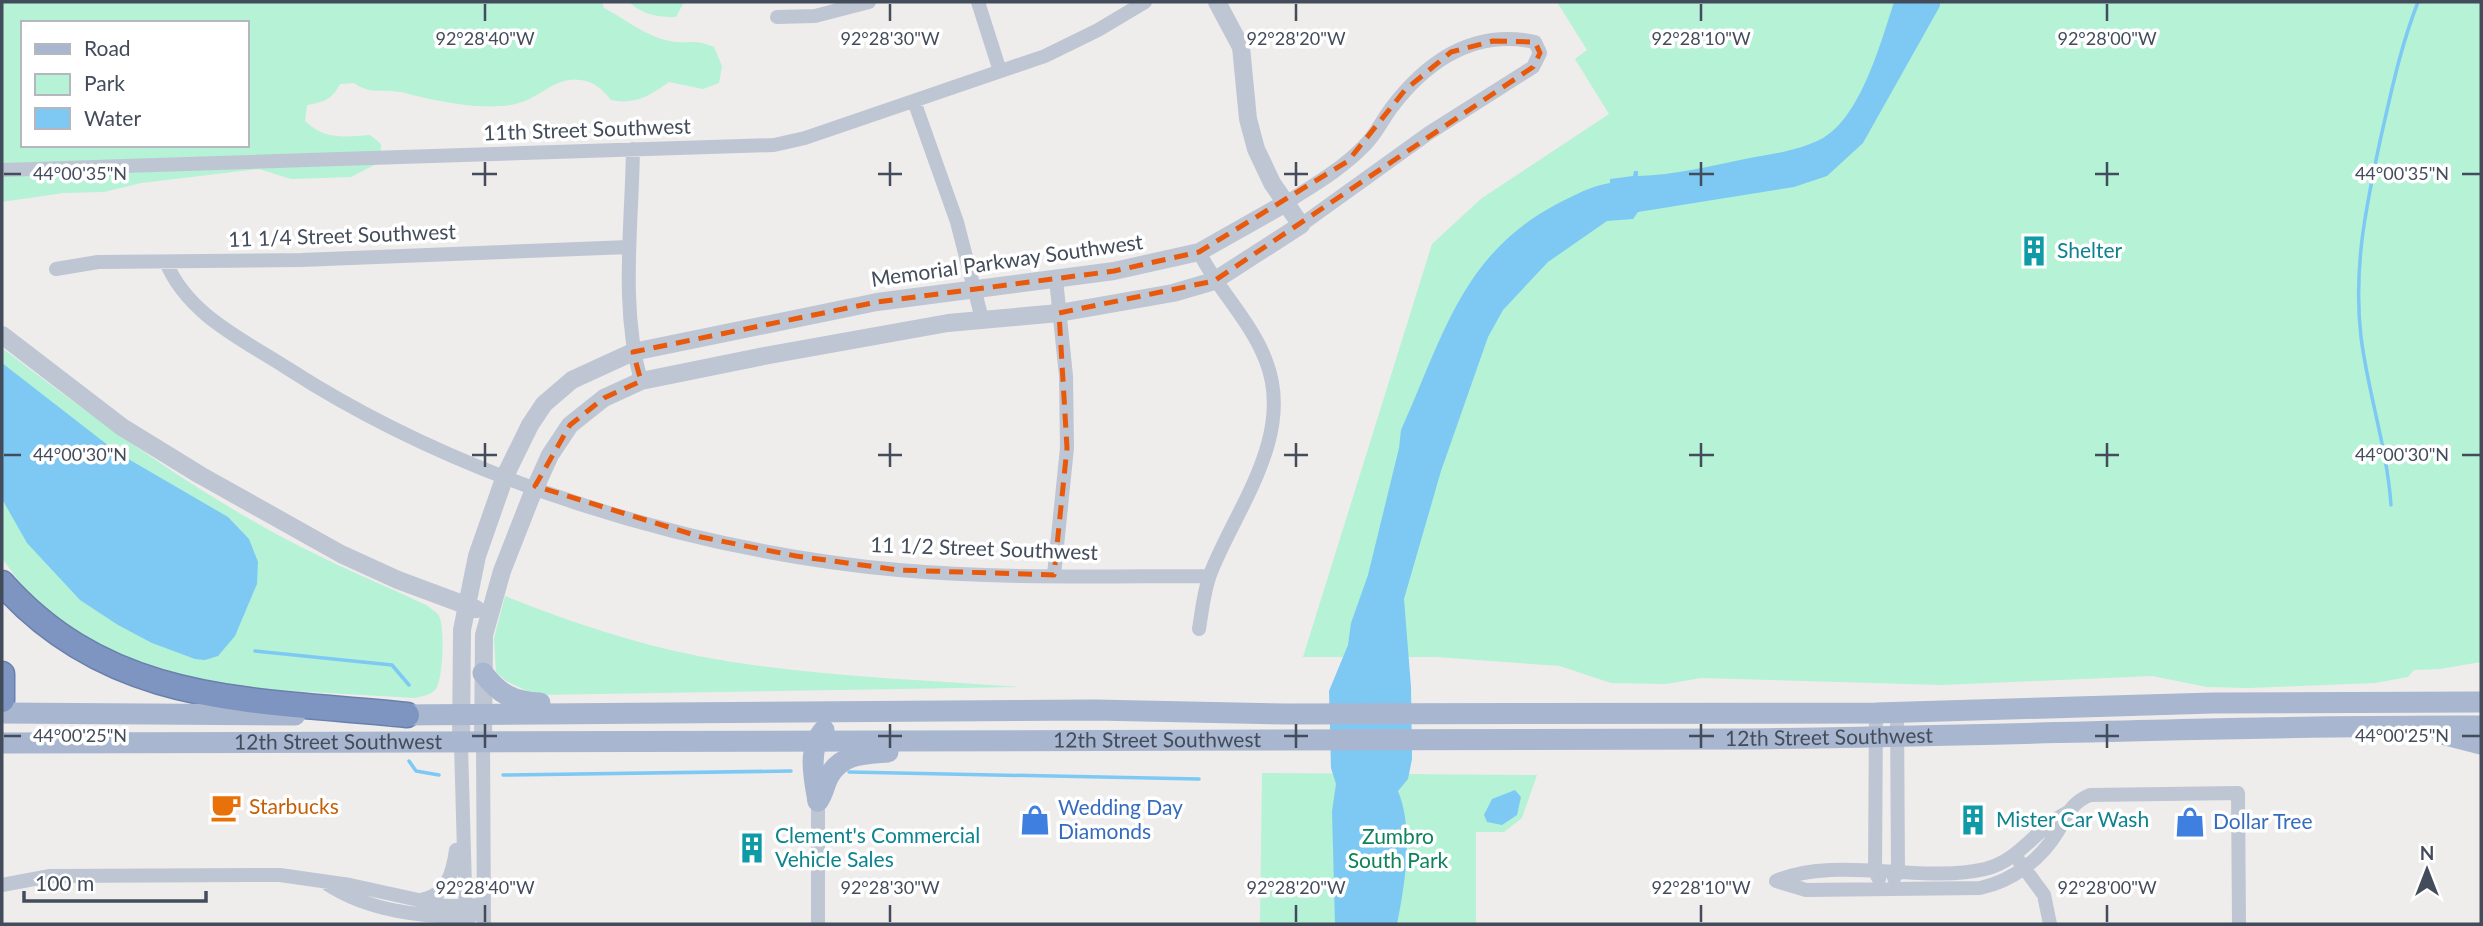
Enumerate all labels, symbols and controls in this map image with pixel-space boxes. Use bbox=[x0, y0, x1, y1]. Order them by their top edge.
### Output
legend bbox=[21, 21, 248, 147]
text: 92°28'40"W bbox=[435, 27, 535, 49]
text: 92°28'30"W bbox=[840, 27, 940, 49]
text: 92°28'20"W bbox=[1246, 27, 1346, 49]
text: 92°28'10"W bbox=[1651, 27, 1751, 49]
text: 92°28'00"W bbox=[2057, 27, 2157, 49]
text: Road bbox=[84, 35, 131, 60]
text: Park bbox=[84, 70, 125, 95]
text: Water bbox=[84, 105, 141, 130]
street label: 11th Street Southwest bbox=[483, 112, 692, 145]
text: 44°00'35"N bbox=[33, 162, 127, 184]
text: 44°00'35"N bbox=[2355, 162, 2449, 184]
street label: 11 1/4 Street Southwest bbox=[228, 218, 457, 251]
street label: Memorial Parkway Southwest bbox=[869, 228, 1145, 291]
building icon: Shelter bbox=[2017, 234, 2051, 268]
place label: Shelter bbox=[2057, 237, 2123, 262]
text: 44°00'30"N bbox=[33, 443, 127, 465]
text: 44°00'30"N bbox=[2355, 443, 2449, 465]
street label: 11 1/2 Street Southwest bbox=[870, 531, 1099, 564]
street label: 12th Street Southwest bbox=[1725, 722, 1934, 750]
text: 44°00'25"N bbox=[33, 724, 127, 746]
text: 44°00'25"N bbox=[2355, 724, 2449, 746]
street label: 12th Street Southwest bbox=[1053, 726, 1261, 752]
street label: 12th Street Southwest bbox=[234, 728, 442, 753]
cafe icon: Starbucks bbox=[209, 790, 243, 824]
place label: Starbucks bbox=[249, 793, 339, 818]
place label: Wedding Day Diamonds bbox=[1058, 794, 1183, 843]
shop icon: Wedding Day Diamonds bbox=[1018, 803, 1052, 837]
building icon: Mister Car Wash bbox=[1956, 803, 1990, 837]
shop icon: Dollar Tree bbox=[2173, 805, 2207, 839]
place label: Mister Car Wash bbox=[1996, 806, 2149, 831]
place label: Dollar Tree bbox=[2213, 808, 2313, 833]
place label: Clement's Commercial Vehicle Sales bbox=[775, 822, 980, 871]
park label: Zumbro South Park bbox=[1348, 823, 1449, 872]
building icon: Clement's Commercial Vehicle Sales bbox=[735, 831, 769, 865]
north arrow bbox=[2392, 835, 2462, 905]
text: N bbox=[2420, 841, 2434, 864]
scale bar bbox=[24, 860, 206, 904]
text: 100 m bbox=[35, 870, 94, 895]
text: 92°28'40"W bbox=[435, 876, 535, 898]
text: 92°28'30"W bbox=[840, 876, 940, 898]
text: 92°28'20"W bbox=[1246, 876, 1346, 898]
text: 92°28'10"W bbox=[1651, 876, 1751, 898]
text: 92°28'00"W bbox=[2057, 876, 2157, 898]

